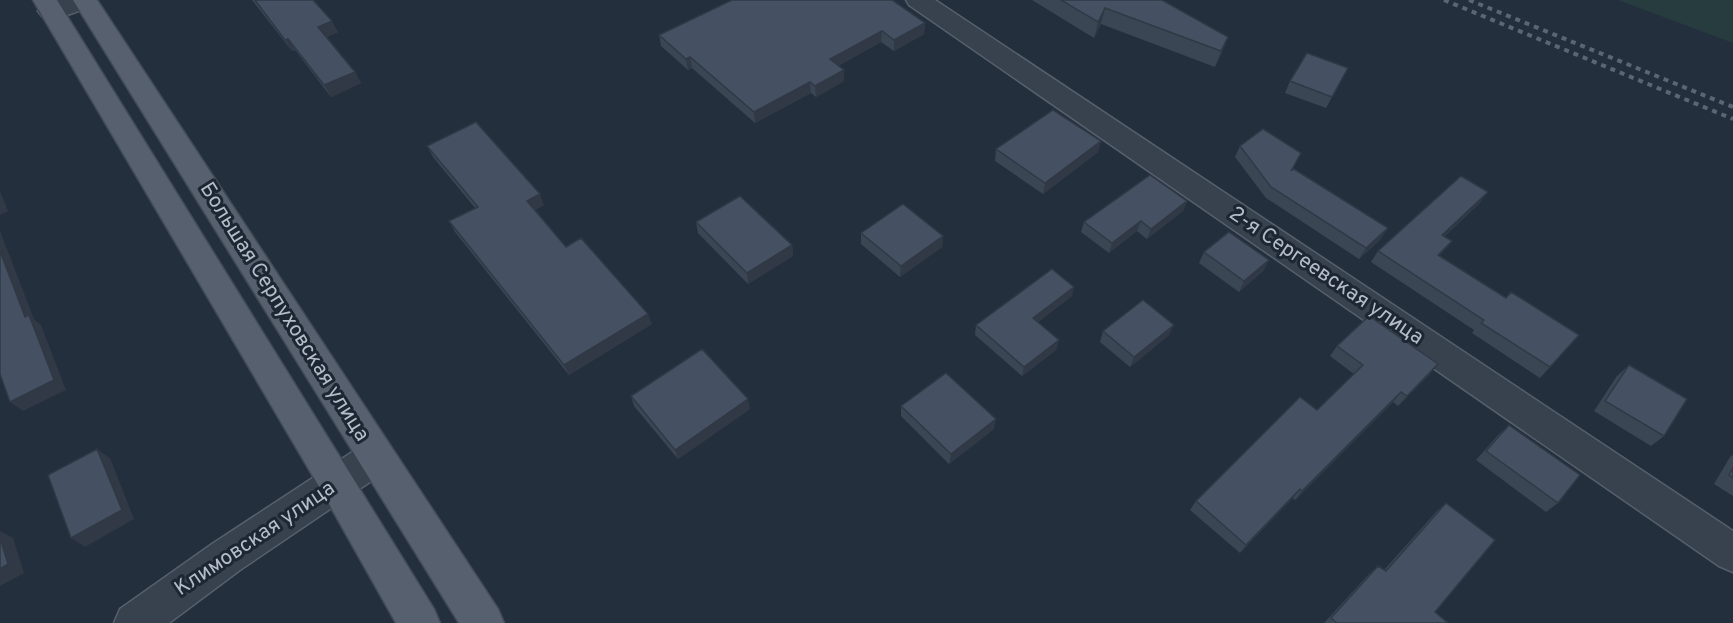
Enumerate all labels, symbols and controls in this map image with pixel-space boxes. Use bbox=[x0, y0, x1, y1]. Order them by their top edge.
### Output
street label: Большая Серпуховская улица bbox=[193, 177, 375, 447]
street label: 2-я Сергеевская улица bbox=[1223, 201, 1429, 351]
street label: Климовская улица bbox=[170, 475, 340, 603]

